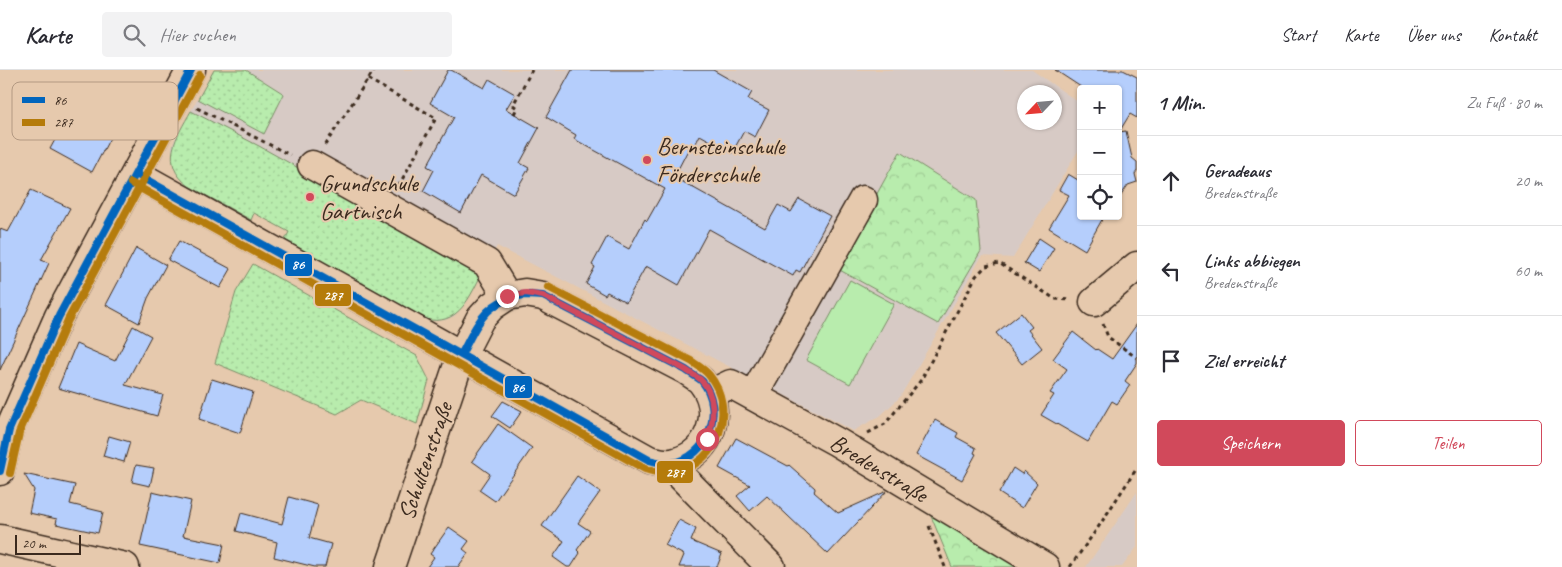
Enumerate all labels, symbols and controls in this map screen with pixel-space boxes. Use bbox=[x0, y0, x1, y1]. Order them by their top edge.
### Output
search box bbox=[102, 12, 452, 57]
text: Karte bbox=[25, 20, 72, 50]
icon: search bbox=[120, 21, 148, 49]
text: Hier suchen bbox=[160, 23, 236, 47]
text: Start bbox=[1281, 24, 1316, 46]
text: Karte bbox=[1344, 24, 1379, 46]
text: Über uns bbox=[1407, 24, 1461, 46]
text: Kontakt bbox=[1489, 24, 1537, 46]
legend bbox=[12, 82, 178, 140]
north arrow bbox=[1017, 85, 1062, 130]
map controls bbox=[1077, 85, 1122, 220]
button: + bbox=[1077, 85, 1122, 130]
text: 1 Min. bbox=[1157, 90, 1205, 116]
text: 86 bbox=[54, 92, 67, 109]
text: Zu Fuß · 80 m bbox=[1467, 93, 1542, 113]
text: 287 bbox=[54, 114, 74, 131]
button: − bbox=[1077, 130, 1122, 175]
place label: Bernsteinschule Förderschule bbox=[657, 131, 786, 189]
marker: Bernsteinschule Förderschule bbox=[641, 154, 653, 166]
text: Geradeaus bbox=[1204, 159, 1271, 183]
icon: ahead bbox=[1157, 167, 1185, 195]
place label: Grundschule Gartnisch bbox=[320, 168, 420, 226]
text: 20 m bbox=[1515, 171, 1542, 191]
button: locate bbox=[1077, 175, 1122, 220]
text: Bredenstraße bbox=[1204, 183, 1277, 203]
marker: Grundschule Gartnisch bbox=[304, 191, 316, 203]
text: Links abbiegen bbox=[1204, 249, 1300, 273]
line badge: 86 bbox=[284, 253, 313, 277]
text: 86 bbox=[292, 256, 306, 273]
icon: left bbox=[1157, 257, 1185, 285]
text: 60 m bbox=[1515, 261, 1542, 281]
text: Bredenstraße bbox=[1204, 273, 1277, 293]
line badge: 287 bbox=[314, 283, 352, 307]
route end bbox=[496, 285, 519, 308]
text: 287 bbox=[324, 287, 344, 304]
icon: arrive bbox=[1157, 347, 1185, 375]
text: Ziel erreicht bbox=[1204, 349, 1284, 373]
line badge: 86 bbox=[504, 375, 533, 399]
text: 86 bbox=[512, 379, 526, 396]
street label: Schultenstraße bbox=[391, 396, 460, 524]
button: Speichern bbox=[1157, 420, 1345, 466]
button: Teilen bbox=[1355, 420, 1542, 466]
street label: Bredenstraße bbox=[825, 427, 935, 510]
route start bbox=[696, 428, 719, 451]
line badge: 287 bbox=[656, 460, 694, 484]
text: 287 bbox=[666, 464, 686, 481]
scale bar bbox=[15, 532, 81, 555]
text: 20 m bbox=[22, 535, 46, 552]

